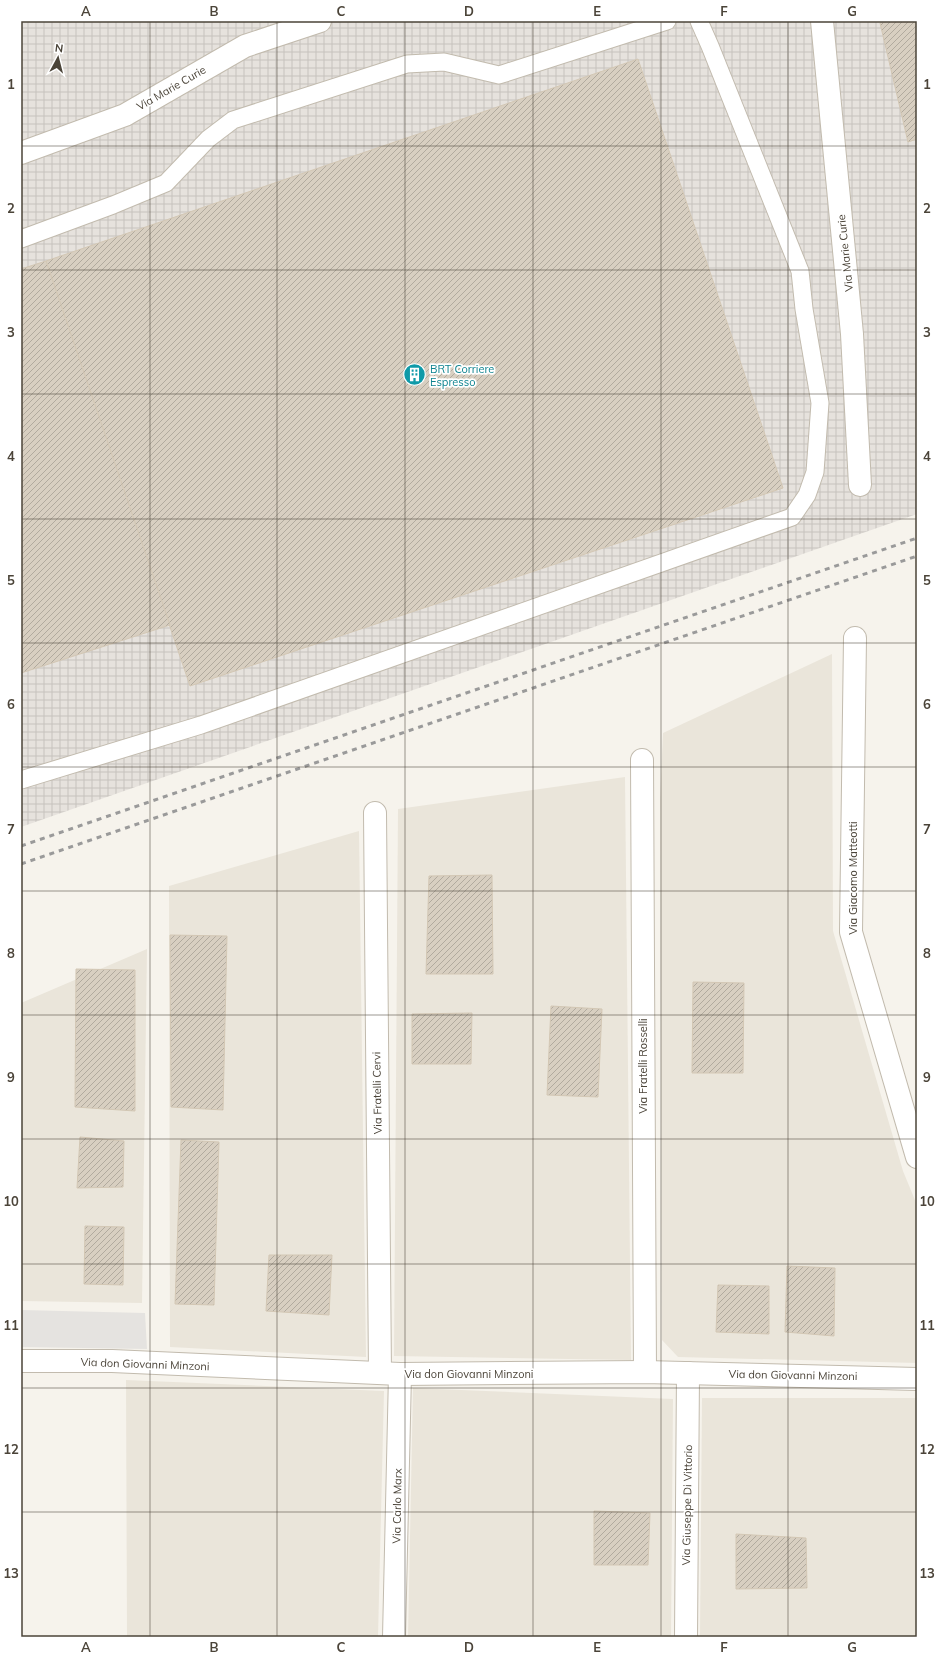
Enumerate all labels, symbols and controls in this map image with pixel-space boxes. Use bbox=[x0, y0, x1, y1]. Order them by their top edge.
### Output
text: A bbox=[81, 3, 91, 19]
text: B bbox=[210, 3, 219, 19]
text: C bbox=[337, 3, 346, 19]
text: D bbox=[464, 3, 474, 19]
text: E bbox=[593, 3, 601, 19]
text: F bbox=[720, 3, 728, 19]
text: G bbox=[847, 3, 857, 19]
north arrow bbox=[38, 38, 78, 78]
text: N bbox=[54, 41, 64, 56]
street label: Via Marie Curie bbox=[134, 63, 208, 113]
text: 1 bbox=[7, 76, 15, 92]
text: 1 bbox=[923, 76, 931, 92]
text: 2 bbox=[7, 200, 15, 216]
text: 2 bbox=[923, 200, 931, 216]
street label: Via Marie Curie bbox=[834, 214, 856, 292]
text: 3 bbox=[7, 324, 15, 340]
text: 3 bbox=[923, 324, 931, 340]
building icon: BRT Corriere Espresso bbox=[402, 362, 428, 388]
place label: BRT Corriere Espresso bbox=[430, 362, 494, 389]
text: 4 bbox=[7, 448, 15, 464]
text: 4 bbox=[923, 448, 931, 464]
text: 5 bbox=[7, 572, 15, 588]
text: 5 bbox=[923, 572, 931, 588]
text: 6 bbox=[7, 696, 15, 712]
text: 6 bbox=[923, 696, 931, 712]
text: 7 bbox=[7, 821, 15, 837]
street label: Via Giacomo Matteotti bbox=[846, 821, 860, 935]
text: 7 bbox=[923, 821, 931, 837]
text: 8 bbox=[7, 945, 15, 961]
text: 8 bbox=[923, 945, 931, 961]
street label: Via Fratelli Rosselli bbox=[636, 1018, 650, 1114]
street label: Via Fratelli Cervi bbox=[369, 1051, 385, 1135]
text: 9 bbox=[7, 1069, 15, 1085]
text: 9 bbox=[923, 1069, 931, 1085]
text: 10 bbox=[3, 1193, 19, 1209]
text: 10 bbox=[919, 1193, 935, 1209]
text: 11 bbox=[3, 1317, 19, 1333]
text: 11 bbox=[919, 1317, 935, 1333]
street label: Via don Giovanni Minzoni bbox=[80, 1355, 210, 1373]
street label: Via don Giovanni Minzoni bbox=[405, 1367, 533, 1381]
street label: Via don Giovanni Minzoni bbox=[728, 1367, 858, 1383]
text: 12 bbox=[3, 1441, 19, 1457]
text: 12 bbox=[919, 1441, 935, 1457]
street label: Via Giuseppe Di Vittorio bbox=[679, 1444, 695, 1566]
street label: Via Carlo Marx bbox=[389, 1468, 405, 1544]
text: 13 bbox=[3, 1565, 19, 1581]
text: 13 bbox=[919, 1565, 935, 1581]
text: A bbox=[81, 1639, 91, 1655]
text: B bbox=[210, 1639, 219, 1655]
text: C bbox=[337, 1639, 346, 1655]
text: D bbox=[464, 1639, 474, 1655]
text: E bbox=[593, 1639, 601, 1655]
text: F bbox=[720, 1639, 728, 1655]
text: G bbox=[847, 1639, 857, 1655]

